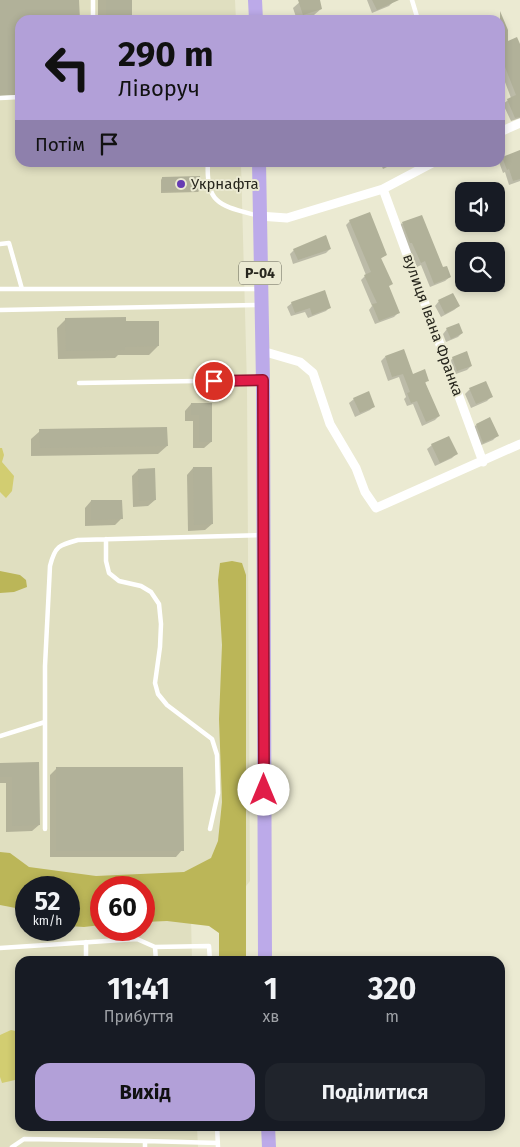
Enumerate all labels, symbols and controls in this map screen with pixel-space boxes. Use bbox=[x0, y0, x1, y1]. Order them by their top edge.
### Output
text: 290 m bbox=[118, 33, 214, 75]
icon: left bbox=[35, 35, 100, 100]
text: Ліворуч bbox=[118, 75, 200, 102]
icon: arrive bbox=[95, 130, 123, 158]
text: Потім bbox=[35, 133, 85, 156]
place label: Укрнафта bbox=[191, 175, 259, 193]
marker: Укрнафта bbox=[175, 178, 187, 190]
map controls bbox=[455, 182, 505, 292]
button: sound bbox=[455, 182, 505, 232]
button: search bbox=[455, 242, 505, 292]
street label: вулиця Івана Франка bbox=[399, 251, 467, 399]
road number: Р-04 bbox=[239, 262, 281, 284]
pin bbox=[193, 360, 235, 402]
icon: arrive bbox=[200, 367, 228, 395]
position arrow bbox=[237, 763, 289, 815]
speed limit sign: 60 bbox=[90, 876, 155, 941]
text: 52 bbox=[35, 887, 60, 917]
text: km/h bbox=[33, 914, 62, 928]
text: 11:41 bbox=[107, 971, 170, 1007]
text: 1 bbox=[264, 971, 278, 1007]
text: 320 bbox=[368, 971, 416, 1007]
text: Прибуття bbox=[104, 1007, 174, 1026]
text: хв bbox=[262, 1007, 279, 1026]
text: m bbox=[385, 1007, 399, 1026]
button: Вихід bbox=[35, 1063, 255, 1121]
button: Поділитися bbox=[265, 1063, 485, 1121]

